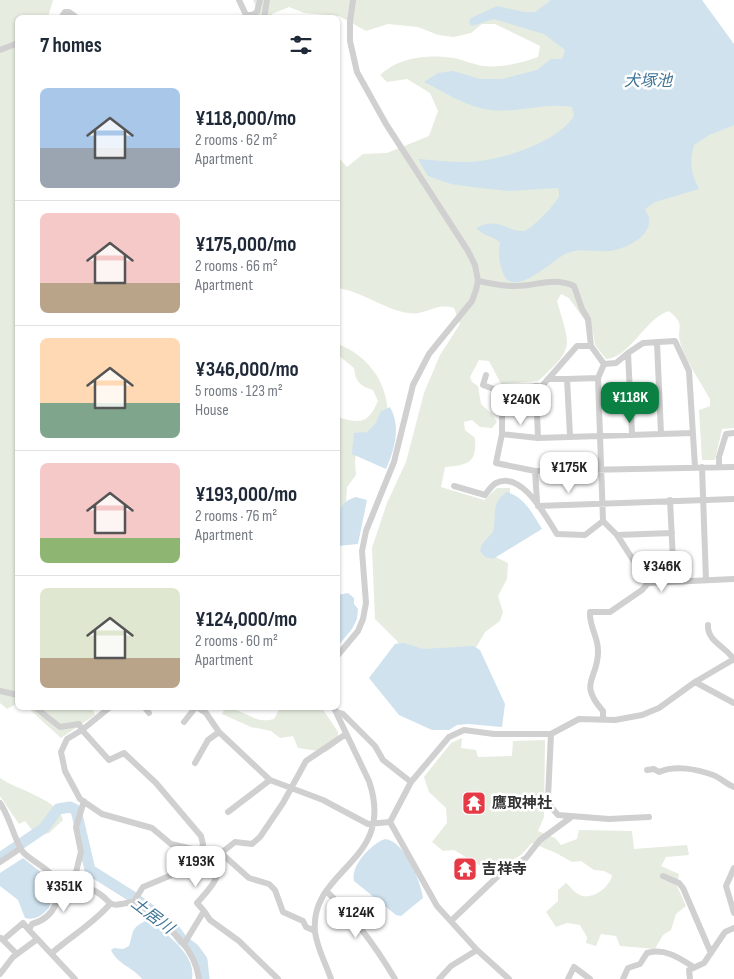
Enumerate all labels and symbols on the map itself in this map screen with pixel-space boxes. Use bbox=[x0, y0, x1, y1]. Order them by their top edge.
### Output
water label: 犬塚池 bbox=[624, 72, 674, 91]
pin: ¥118K bbox=[595, 382, 665, 424]
pin: ¥240K bbox=[486, 384, 556, 426]
pin: ¥175K bbox=[534, 452, 604, 494]
pin: ¥346K bbox=[627, 550, 697, 593]
temple icon: 鷹取神社 bbox=[461, 790, 487, 816]
place label: 鷹取神社 bbox=[492, 794, 552, 813]
pin: ¥193K bbox=[161, 846, 231, 888]
temple icon: 吉祥寺 bbox=[452, 856, 478, 882]
place label: 吉祥寺 bbox=[482, 860, 527, 879]
pin: ¥351K bbox=[29, 870, 99, 913]
water label: 土居川 bbox=[127, 894, 179, 939]
pin: ¥124K bbox=[321, 896, 391, 939]

